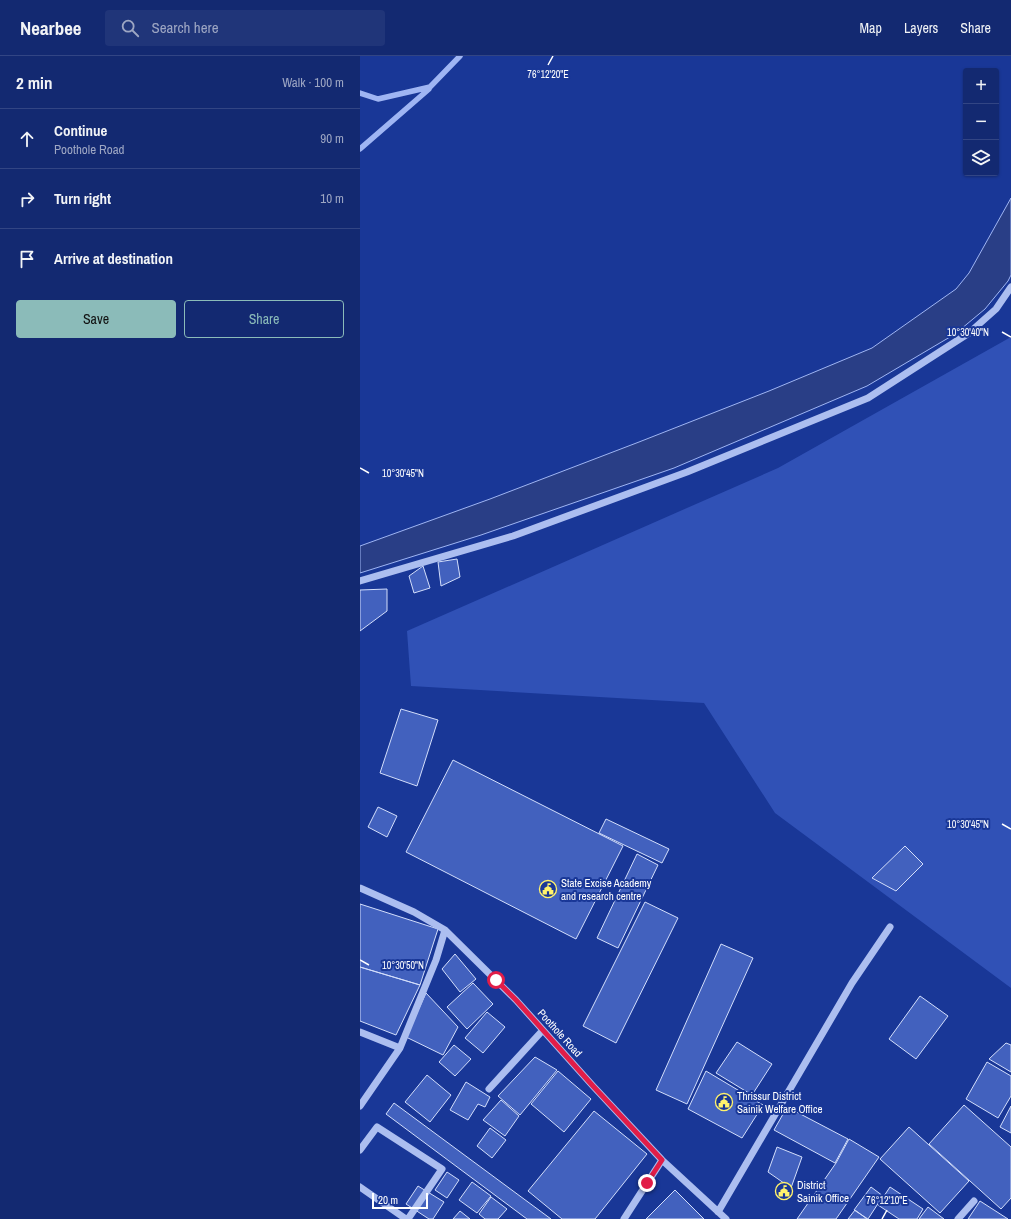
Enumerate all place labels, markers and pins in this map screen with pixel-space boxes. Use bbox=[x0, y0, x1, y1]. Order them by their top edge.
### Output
place label: State Excise Academy and research centre bbox=[561, 876, 652, 903]
public building icon: State Excise Academy and research centre bbox=[538, 879, 558, 899]
place label: Thrissur District Sainik Welfare Office bbox=[737, 1089, 822, 1116]
public building icon: Thrissur District Sainik Welfare Office bbox=[714, 1092, 734, 1112]
place label: District Sainik Office bbox=[797, 1178, 849, 1205]
public building icon: District Sainik Office bbox=[774, 1181, 794, 1201]

